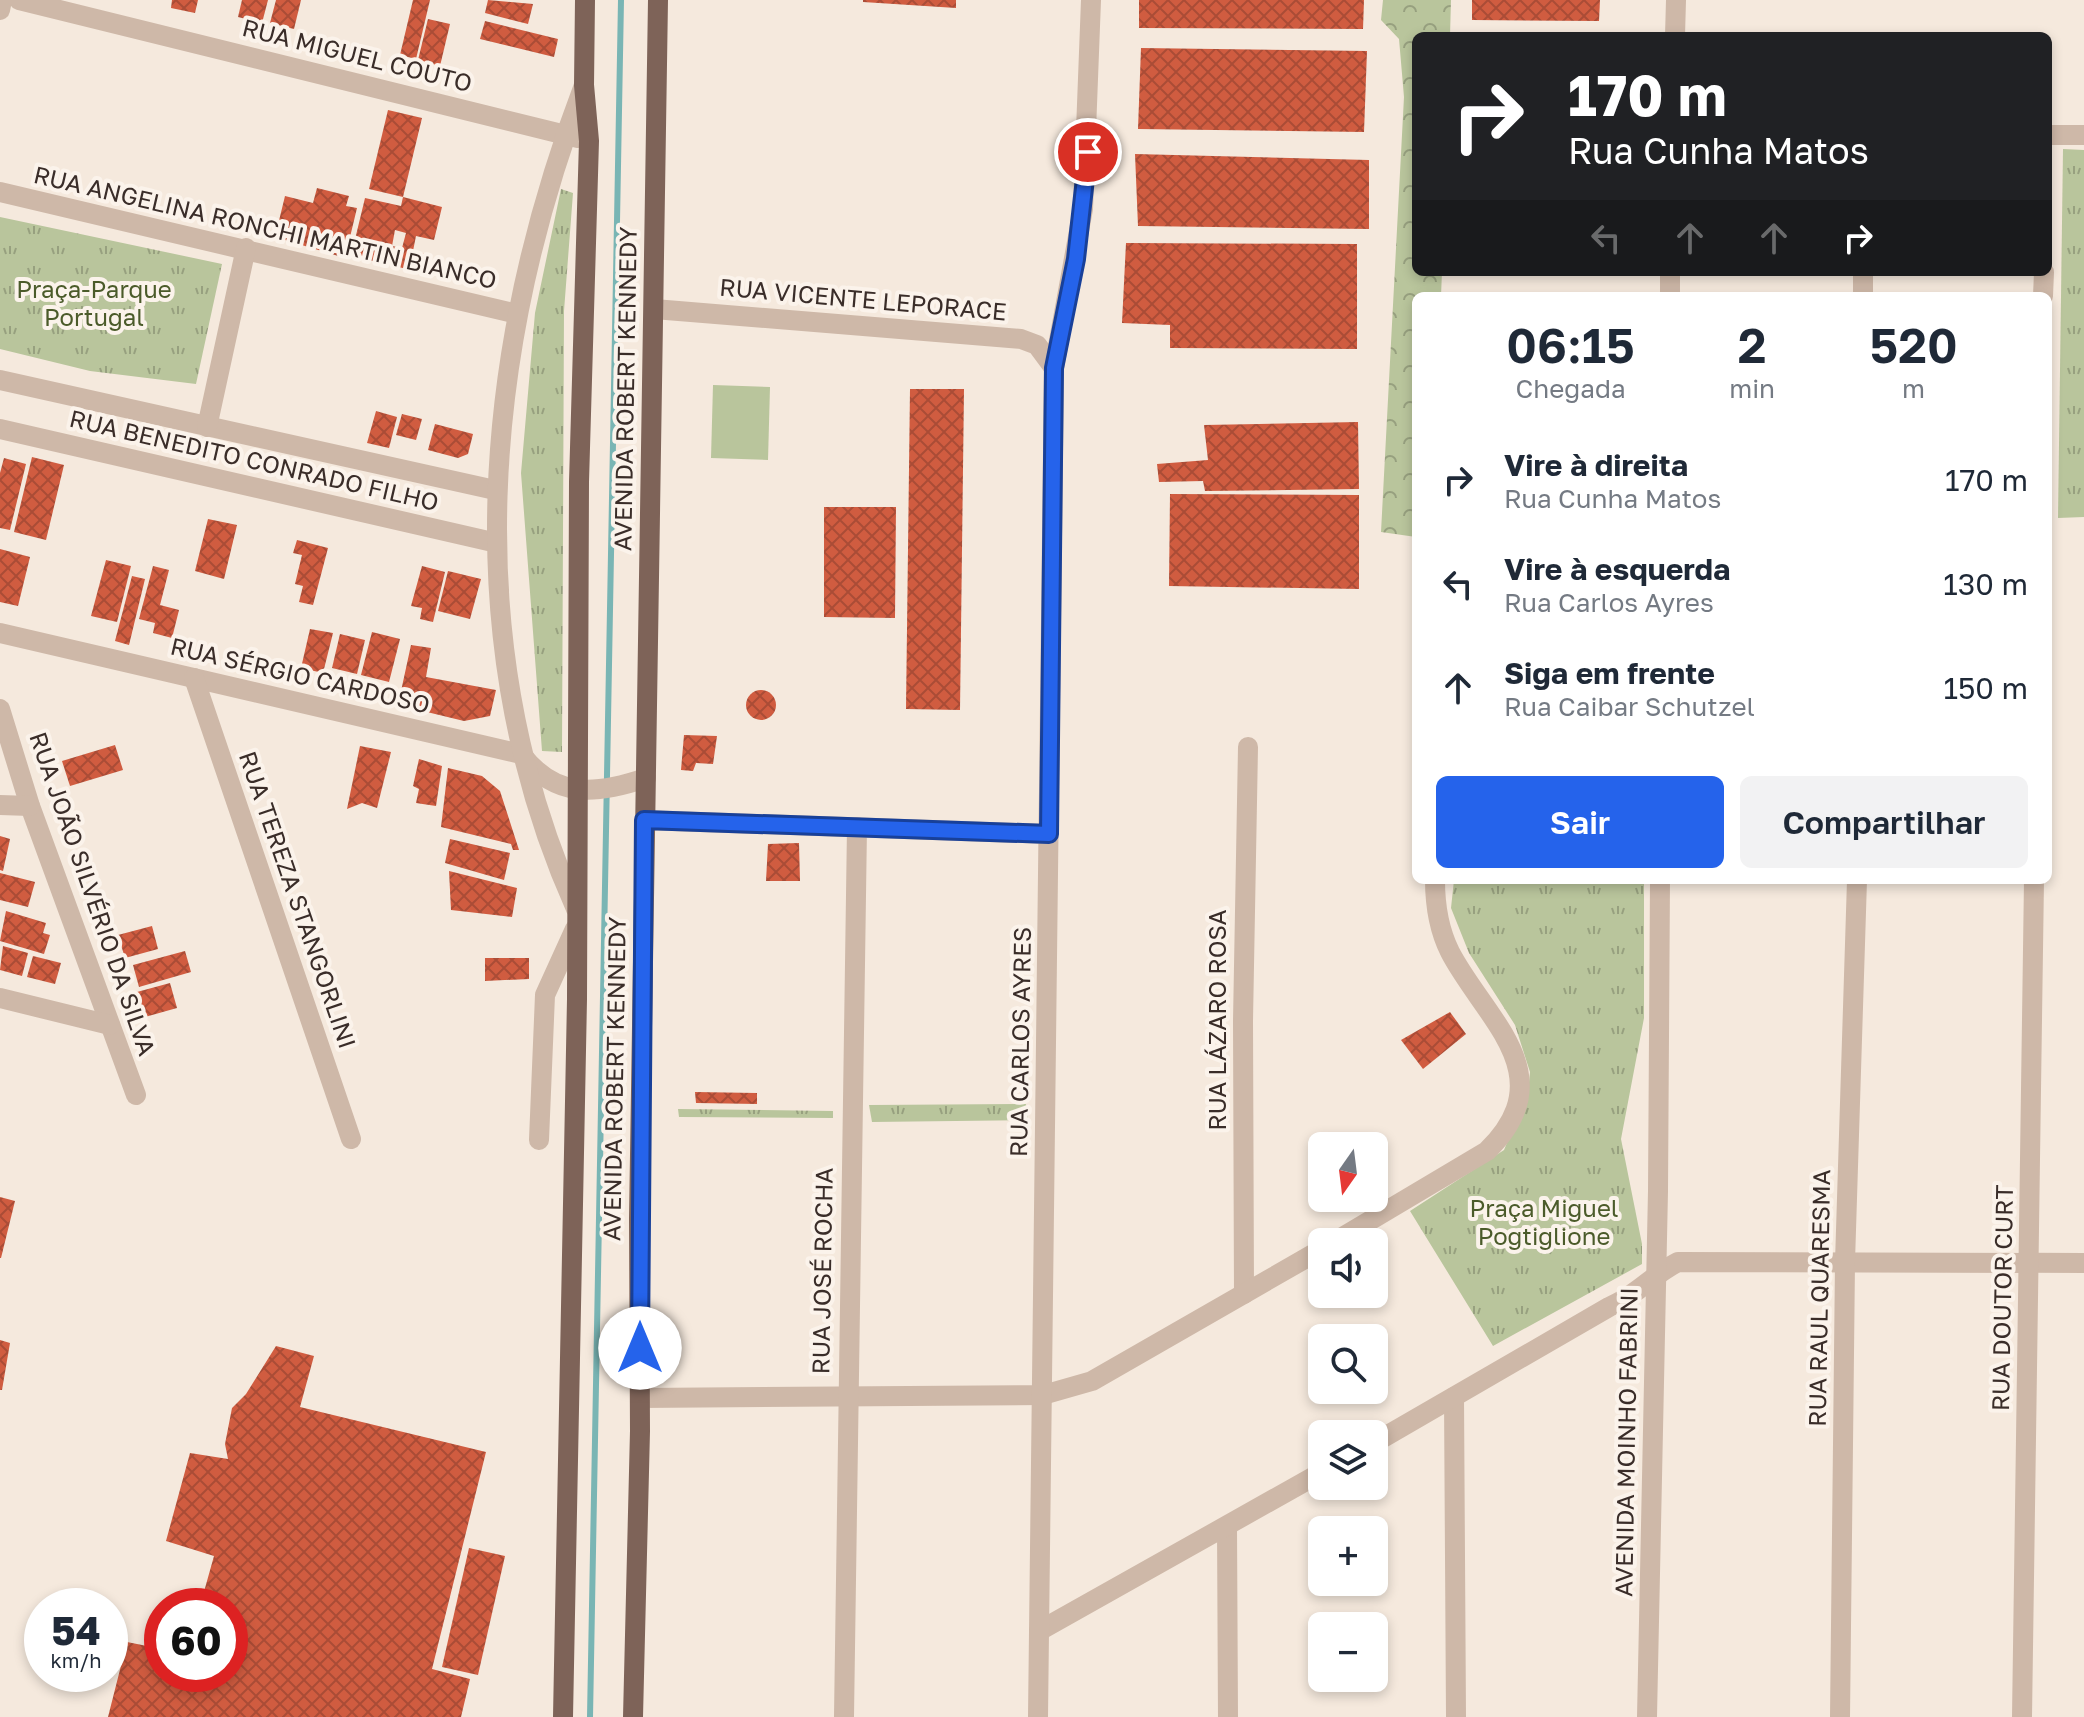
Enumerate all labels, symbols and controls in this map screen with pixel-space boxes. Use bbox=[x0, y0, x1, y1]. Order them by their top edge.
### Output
street label: RUA MIGUEL COUTO bbox=[240, 12, 475, 97]
text: 170 m bbox=[1568, 61, 1727, 128]
icon: right bbox=[1436, 64, 1540, 168]
pin bbox=[1054, 118, 1122, 186]
text: Rua Cunha Matos bbox=[1568, 129, 1869, 172]
icon: arrive bbox=[1066, 130, 1110, 174]
street label: RUA ANGELINA RONCHI MARTIN BIANCO bbox=[31, 159, 500, 294]
icon: left bbox=[1584, 216, 1628, 260]
icon: ahead bbox=[1668, 216, 1712, 260]
icon: ahead bbox=[1752, 216, 1796, 260]
icon: right bbox=[1836, 216, 1880, 260]
street label: AVENIDA ROBERT KENNEDY bbox=[607, 226, 642, 551]
street label: RUA VICENTE LEPORACE bbox=[718, 272, 1008, 326]
park label: Praça-Parque Portugal bbox=[16, 274, 172, 331]
text: 06:15 bbox=[1506, 316, 1635, 374]
text: 2 bbox=[1738, 316, 1767, 374]
text: 520 bbox=[1869, 316, 1958, 374]
text: Chegada bbox=[1516, 373, 1626, 404]
text: min bbox=[1729, 373, 1775, 404]
text: m bbox=[1902, 373, 1925, 404]
street label: RUA BENEDITO CONRADO FILHO bbox=[67, 403, 442, 516]
text: Vire à direita bbox=[1504, 447, 1688, 483]
icon: right bbox=[1436, 458, 1480, 502]
text: 170 m bbox=[1945, 462, 2028, 498]
text: Rua Cunha Matos bbox=[1504, 483, 1721, 514]
text: Vire à esquerda bbox=[1504, 551, 1730, 587]
icon: left bbox=[1436, 562, 1480, 606]
text: 130 m bbox=[1943, 566, 2028, 602]
text: Rua Carlos Ayres bbox=[1504, 587, 1714, 618]
street label: RUA SÉRGIO CARDOSO bbox=[168, 631, 433, 719]
text: Siga em frente bbox=[1504, 655, 1715, 691]
icon: ahead bbox=[1436, 666, 1480, 710]
text: 150 m bbox=[1943, 670, 2028, 706]
text: Rua Caibar Schutzel bbox=[1504, 691, 1755, 722]
street label: RUA JOÃO SILVÉRIO DA SILVA bbox=[24, 728, 162, 1059]
street label: RUA TEREZA STANGORLINI bbox=[234, 747, 363, 1052]
button: Sair bbox=[1436, 776, 1724, 868]
button: Compartilhar bbox=[1740, 776, 2028, 868]
street label: RUA LÁZARO ROSA bbox=[1202, 909, 1231, 1131]
street label: AVENIDA ROBERT KENNEDY bbox=[596, 916, 631, 1241]
street label: RUA CARLOS AYRES bbox=[1003, 927, 1036, 1157]
north arrow bbox=[1308, 1132, 1388, 1212]
map controls bbox=[1308, 1132, 1388, 1692]
street label: RUA JOSÉ ROCHA bbox=[805, 1167, 838, 1375]
street label: RUA RAUL QUARESMA bbox=[1802, 1169, 1835, 1427]
street label: RUA DOUTOR CURT bbox=[1985, 1184, 2018, 1411]
park label: Praça Miguel Pogtiglione bbox=[1470, 1193, 1619, 1250]
button: sound bbox=[1308, 1228, 1388, 1308]
street label: AVENIDA MOINHO FABRINI bbox=[1608, 1287, 1643, 1597]
position arrow bbox=[598, 1306, 682, 1390]
button: search bbox=[1308, 1324, 1388, 1404]
button: layers bbox=[1308, 1420, 1388, 1500]
button: + bbox=[1308, 1516, 1388, 1596]
speed limit sign: 60 bbox=[144, 1588, 248, 1692]
text: 54 bbox=[51, 1606, 101, 1654]
button: − bbox=[1308, 1612, 1388, 1692]
text: km/h bbox=[51, 1648, 101, 1672]

